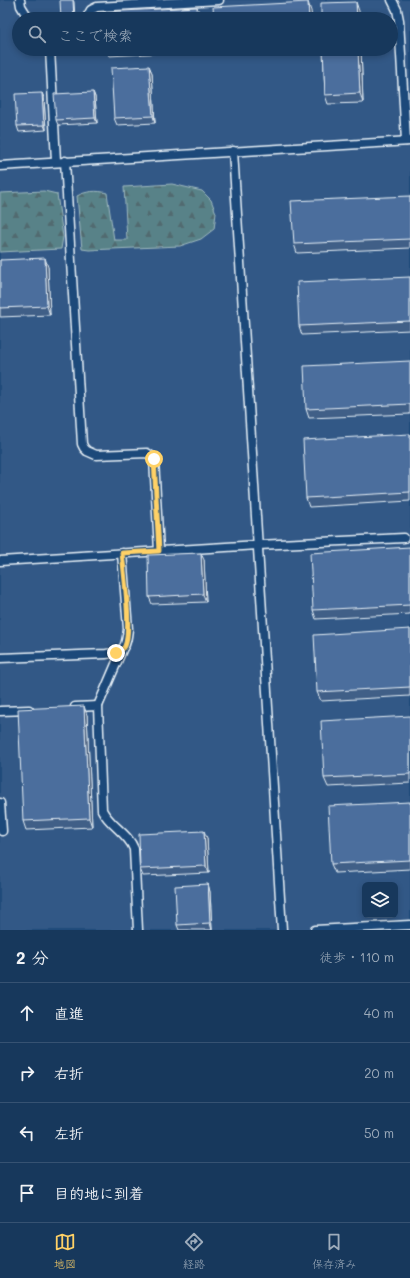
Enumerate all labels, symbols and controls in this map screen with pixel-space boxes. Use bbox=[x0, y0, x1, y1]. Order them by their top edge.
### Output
search box bbox=[12, 12, 398, 56]
icon: search bbox=[26, 23, 48, 45]
text: ここで検索 bbox=[58, 25, 133, 45]
route start bbox=[145, 450, 163, 468]
route end bbox=[107, 644, 125, 662]
map controls bbox=[362, 882, 398, 918]
button: layers bbox=[362, 882, 398, 918]
text: 2 分 bbox=[16, 946, 49, 968]
text: 徒歩 · 110 m bbox=[320, 948, 394, 965]
icon: ahead bbox=[16, 1002, 38, 1024]
text: 直進 bbox=[54, 1003, 84, 1023]
text: 40 m bbox=[364, 1004, 394, 1021]
icon: right bbox=[16, 1062, 38, 1084]
text: 右折 bbox=[54, 1063, 84, 1083]
text: 20 m bbox=[364, 1064, 394, 1081]
icon: left bbox=[16, 1122, 38, 1144]
text: 左折 bbox=[54, 1123, 84, 1143]
text: 50 m bbox=[364, 1124, 394, 1141]
icon: arrive bbox=[16, 1182, 38, 1204]
text: 目的地に到着 bbox=[54, 1183, 144, 1203]
tab: 地図 bbox=[54, 1231, 76, 1271]
tab: 経路 bbox=[183, 1231, 205, 1271]
tab: 保存済み bbox=[312, 1231, 356, 1271]

